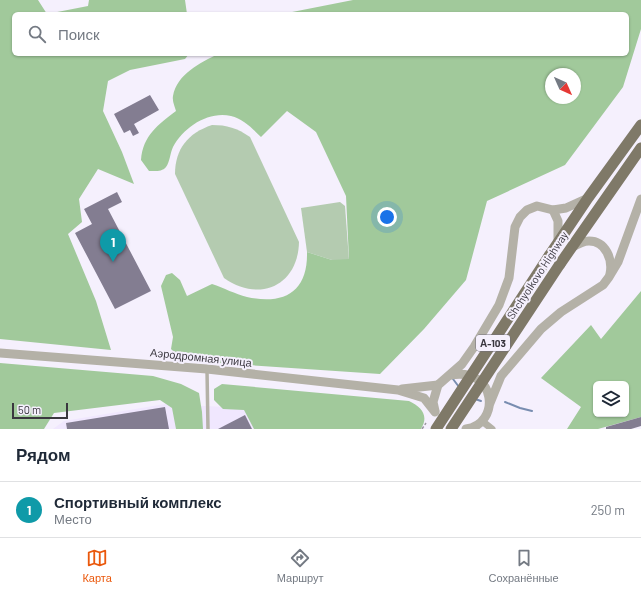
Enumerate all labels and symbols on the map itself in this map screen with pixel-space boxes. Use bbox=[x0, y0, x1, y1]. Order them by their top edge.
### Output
north arrow bbox=[545, 68, 581, 104]
your location bbox=[377, 207, 397, 227]
pin: 1 bbox=[100, 229, 126, 262]
street label: Shchyolkovo Highway bbox=[504, 229, 570, 321]
road number: А-103 bbox=[476, 335, 510, 351]
street label: Аэродромная улица bbox=[150, 345, 253, 369]
scale bar bbox=[12, 401, 68, 420]

